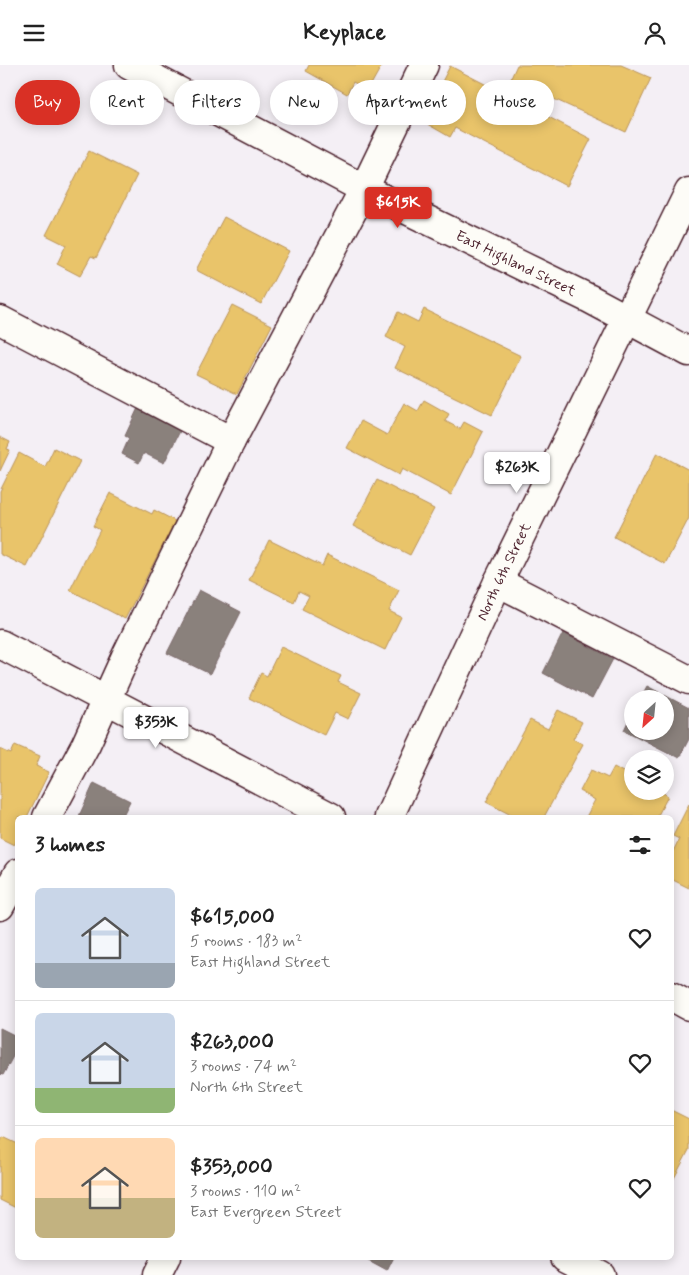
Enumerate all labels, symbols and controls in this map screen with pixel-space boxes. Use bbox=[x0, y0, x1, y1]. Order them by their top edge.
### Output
icon: menu bbox=[20, 19, 48, 47]
text: Keyplace bbox=[303, 19, 386, 47]
icon: person bbox=[641, 19, 669, 47]
chip: Buy bbox=[15, 80, 80, 125]
chip: Rent bbox=[90, 80, 164, 125]
chip: Filters bbox=[174, 80, 260, 125]
chip: New bbox=[270, 80, 338, 125]
chip: Apartment bbox=[348, 80, 466, 125]
chip: House bbox=[476, 80, 554, 125]
pin: $615K bbox=[363, 186, 433, 229]
text: $615K bbox=[376, 192, 420, 213]
street label: East Highland Street bbox=[452, 226, 580, 302]
pin: $263K bbox=[482, 451, 552, 494]
text: $263K bbox=[495, 457, 539, 478]
street label: North 6th Street bbox=[473, 519, 537, 624]
north arrow bbox=[624, 690, 674, 740]
map controls bbox=[624, 690, 674, 800]
pin: $353K bbox=[121, 707, 191, 749]
text: $353K bbox=[135, 712, 178, 733]
button: layers bbox=[624, 750, 674, 800]
text: 3 homes bbox=[35, 831, 105, 859]
icon: filters bbox=[626, 831, 654, 859]
text: $615,000 bbox=[190, 903, 275, 931]
icon: home bbox=[75, 908, 135, 968]
icon: heart bbox=[626, 924, 654, 952]
text: 5 rooms · 183 m² bbox=[190, 931, 302, 952]
text: East Highland Street bbox=[190, 952, 331, 973]
text: $263,000 bbox=[190, 1028, 274, 1056]
icon: home bbox=[75, 1033, 135, 1093]
icon: heart bbox=[626, 1049, 654, 1077]
text: 3 rooms · 74 m² bbox=[190, 1056, 297, 1077]
text: North 6th Street bbox=[190, 1077, 303, 1098]
text: $353,000 bbox=[190, 1153, 273, 1181]
icon: home bbox=[75, 1158, 135, 1218]
icon: heart bbox=[626, 1174, 654, 1202]
text: 3 rooms · 110 m² bbox=[190, 1181, 301, 1202]
text: East Evergreen Street bbox=[190, 1202, 342, 1223]

